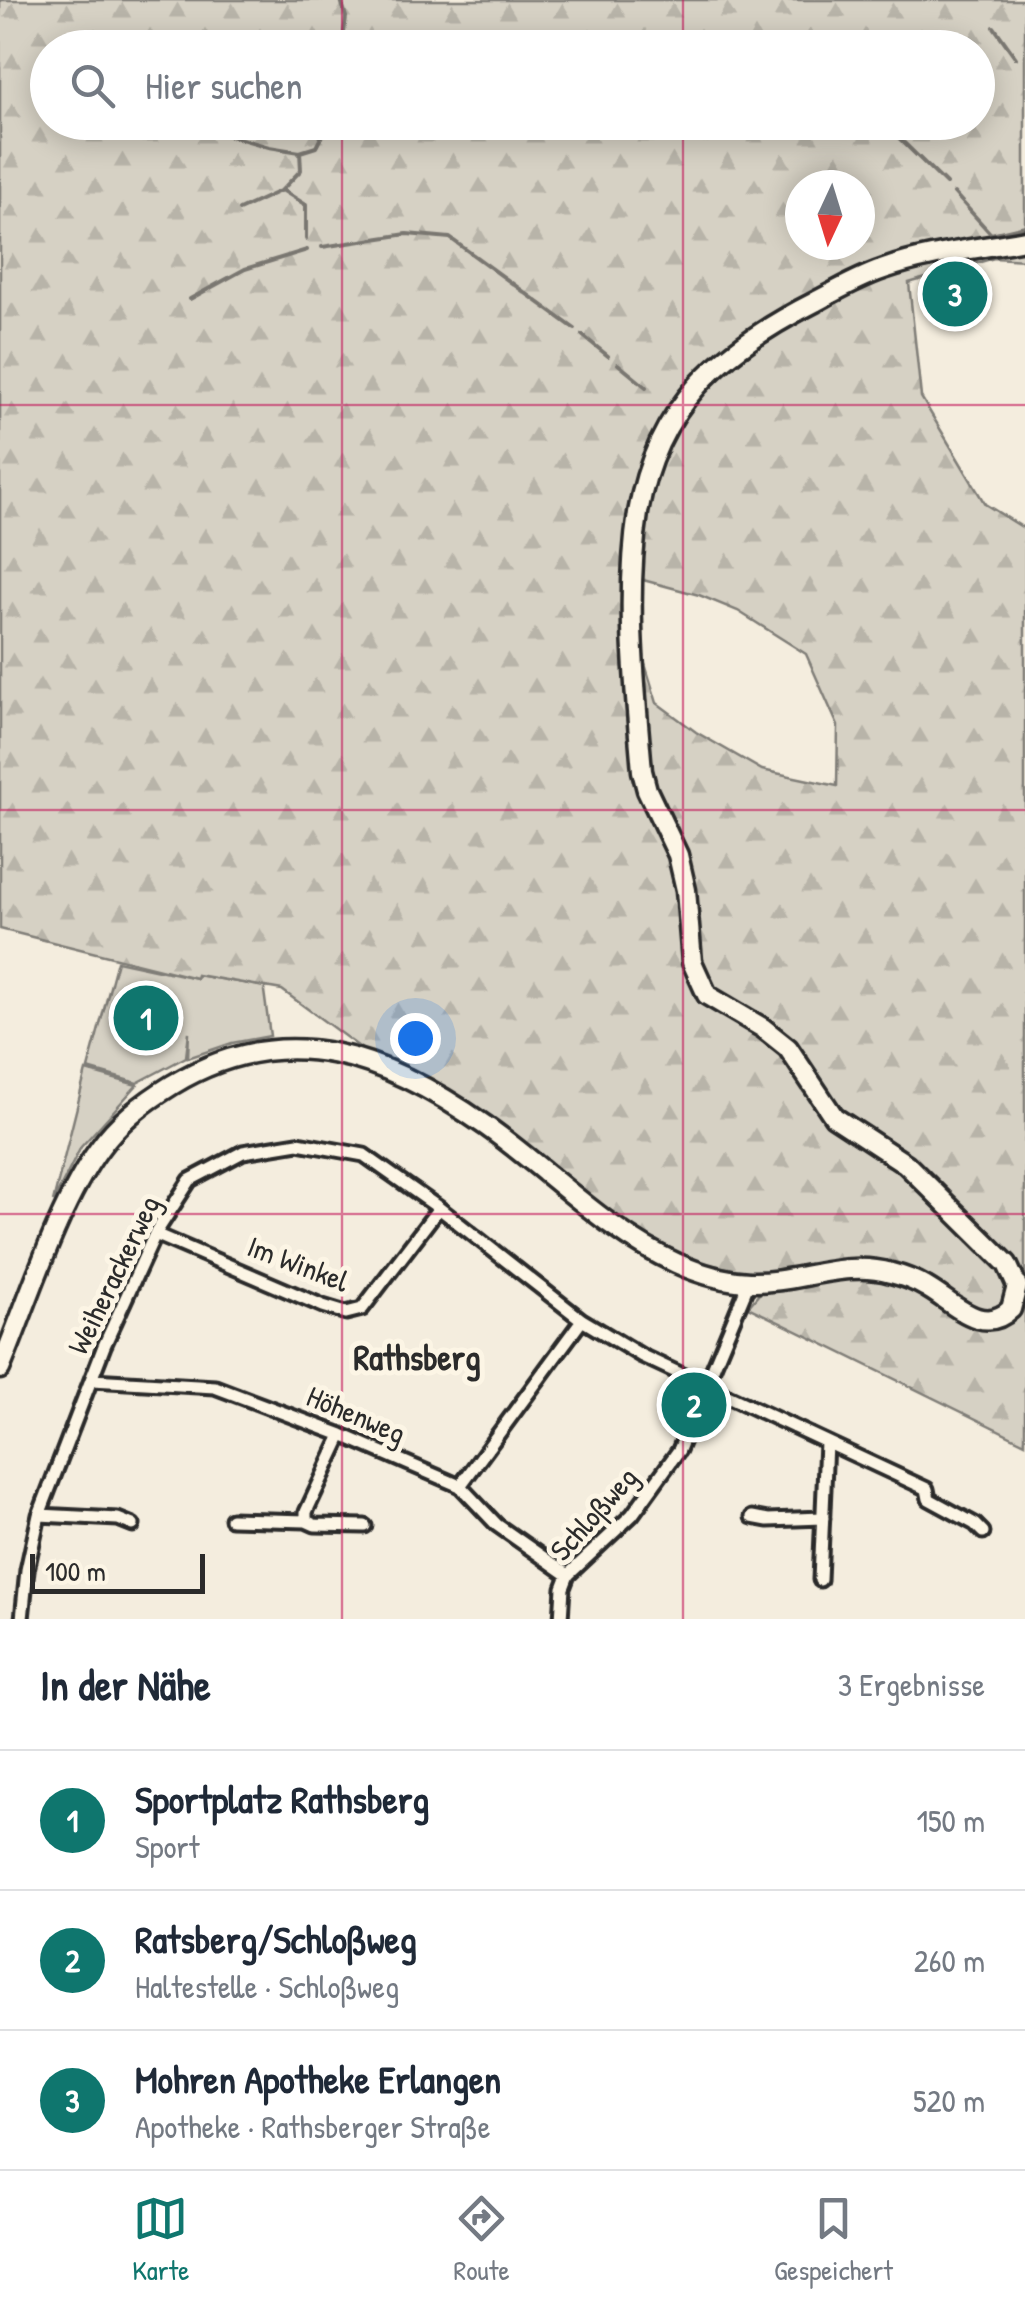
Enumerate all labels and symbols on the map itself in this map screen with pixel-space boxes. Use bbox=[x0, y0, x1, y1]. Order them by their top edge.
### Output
north arrow bbox=[785, 170, 875, 260]
pin: 3 bbox=[922, 256, 988, 332]
pin: 1 bbox=[114, 980, 178, 1056]
your location bbox=[390, 1013, 441, 1064]
street label: Weiherackerweg bbox=[57, 1189, 169, 1361]
street label: Im Winkel bbox=[242, 1225, 355, 1301]
district label: Rathsberg bbox=[353, 1334, 481, 1382]
pin: 2 bbox=[662, 1368, 726, 1442]
street label: Höhenweg bbox=[301, 1375, 412, 1453]
street label: Schloßweg bbox=[541, 1458, 646, 1569]
scale bar bbox=[30, 1549, 205, 1594]

